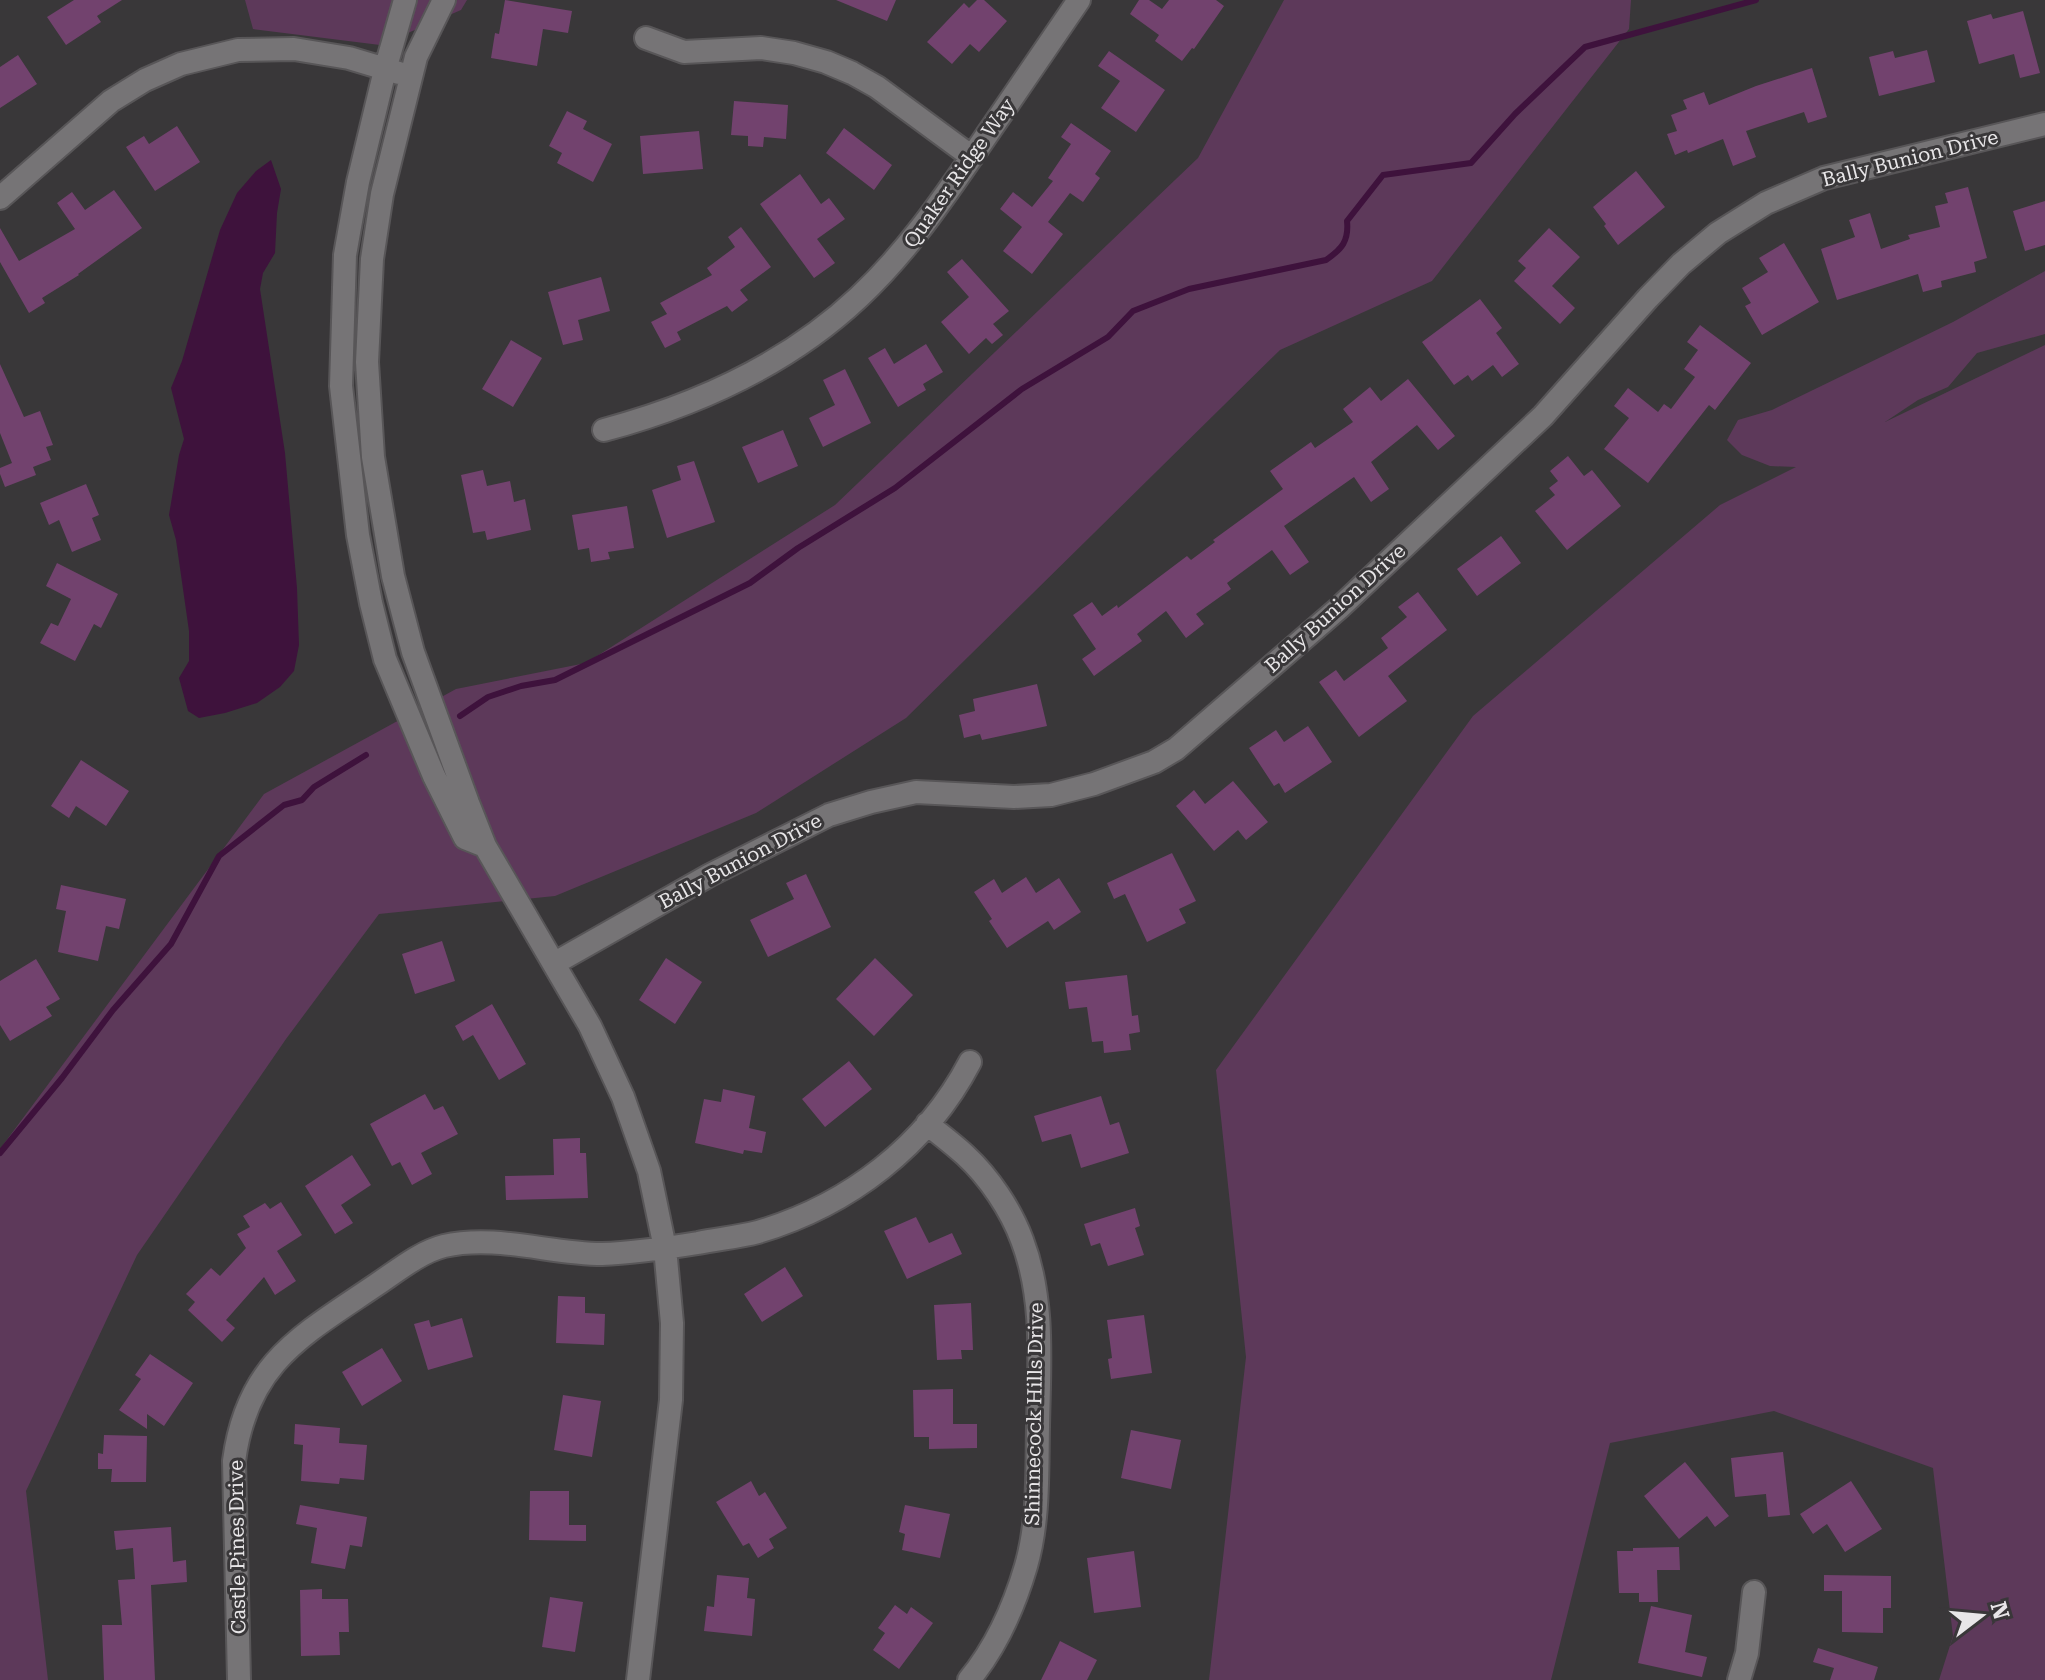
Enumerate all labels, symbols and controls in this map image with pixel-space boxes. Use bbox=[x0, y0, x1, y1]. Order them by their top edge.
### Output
street label: Quaker Ridge Way bbox=[898, 93, 1020, 252]
street label: Bally Bunion Drive bbox=[1819, 124, 2001, 192]
street label: Bally Bunion Drive bbox=[1260, 539, 1410, 677]
street label: Bally Bunion Drive bbox=[655, 808, 825, 914]
street label: Shinnecock Hills Drive bbox=[1020, 1302, 1048, 1526]
street label: Castle Pines Drive bbox=[223, 1460, 251, 1634]
north arrow bbox=[1941, 1576, 2021, 1656]
text: N bbox=[1985, 1599, 2014, 1622]

